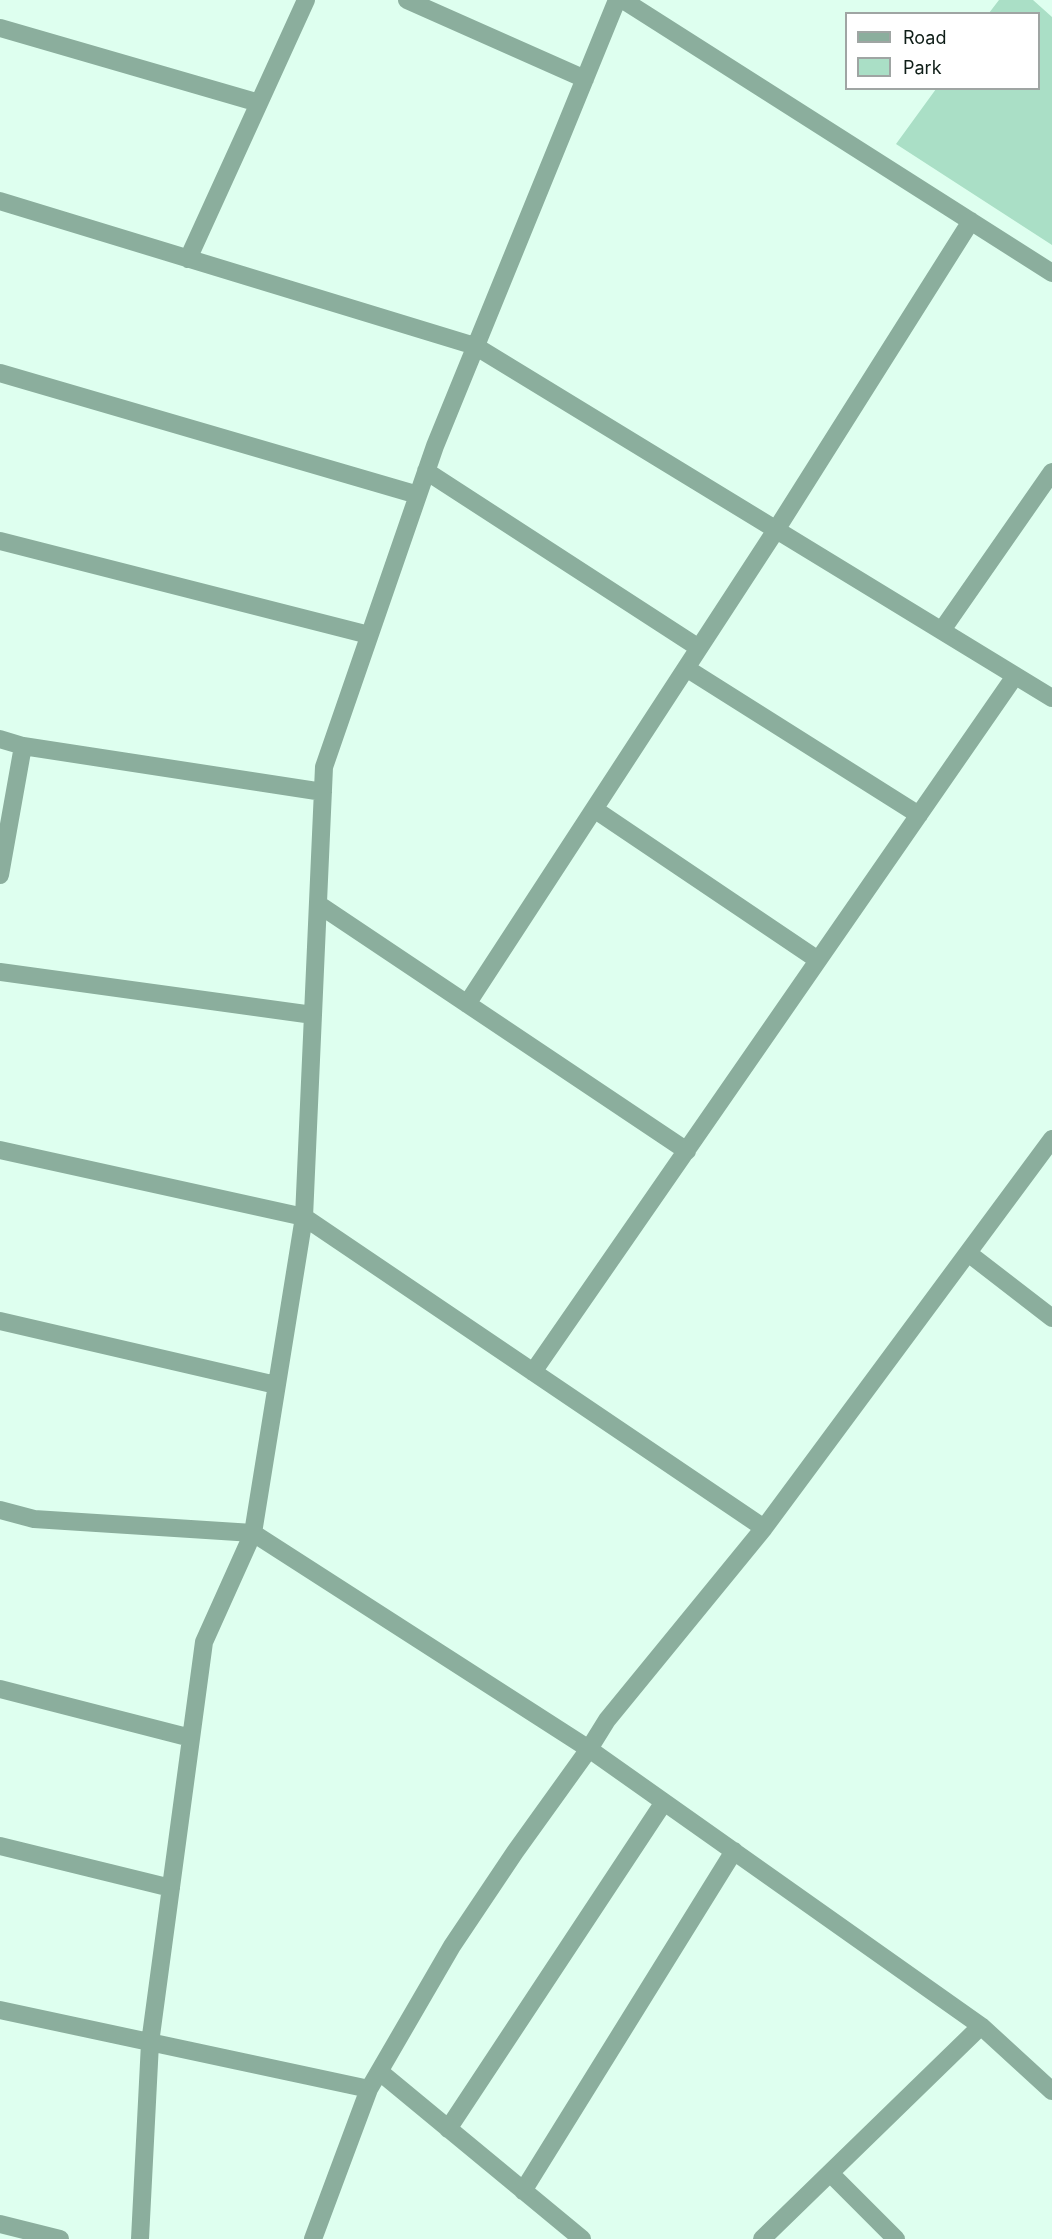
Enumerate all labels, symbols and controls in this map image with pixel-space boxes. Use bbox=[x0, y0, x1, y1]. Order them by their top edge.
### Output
legend bbox=[845, 12, 1040, 90]
text: Road bbox=[903, 27, 946, 48]
text: Park bbox=[903, 57, 942, 78]

